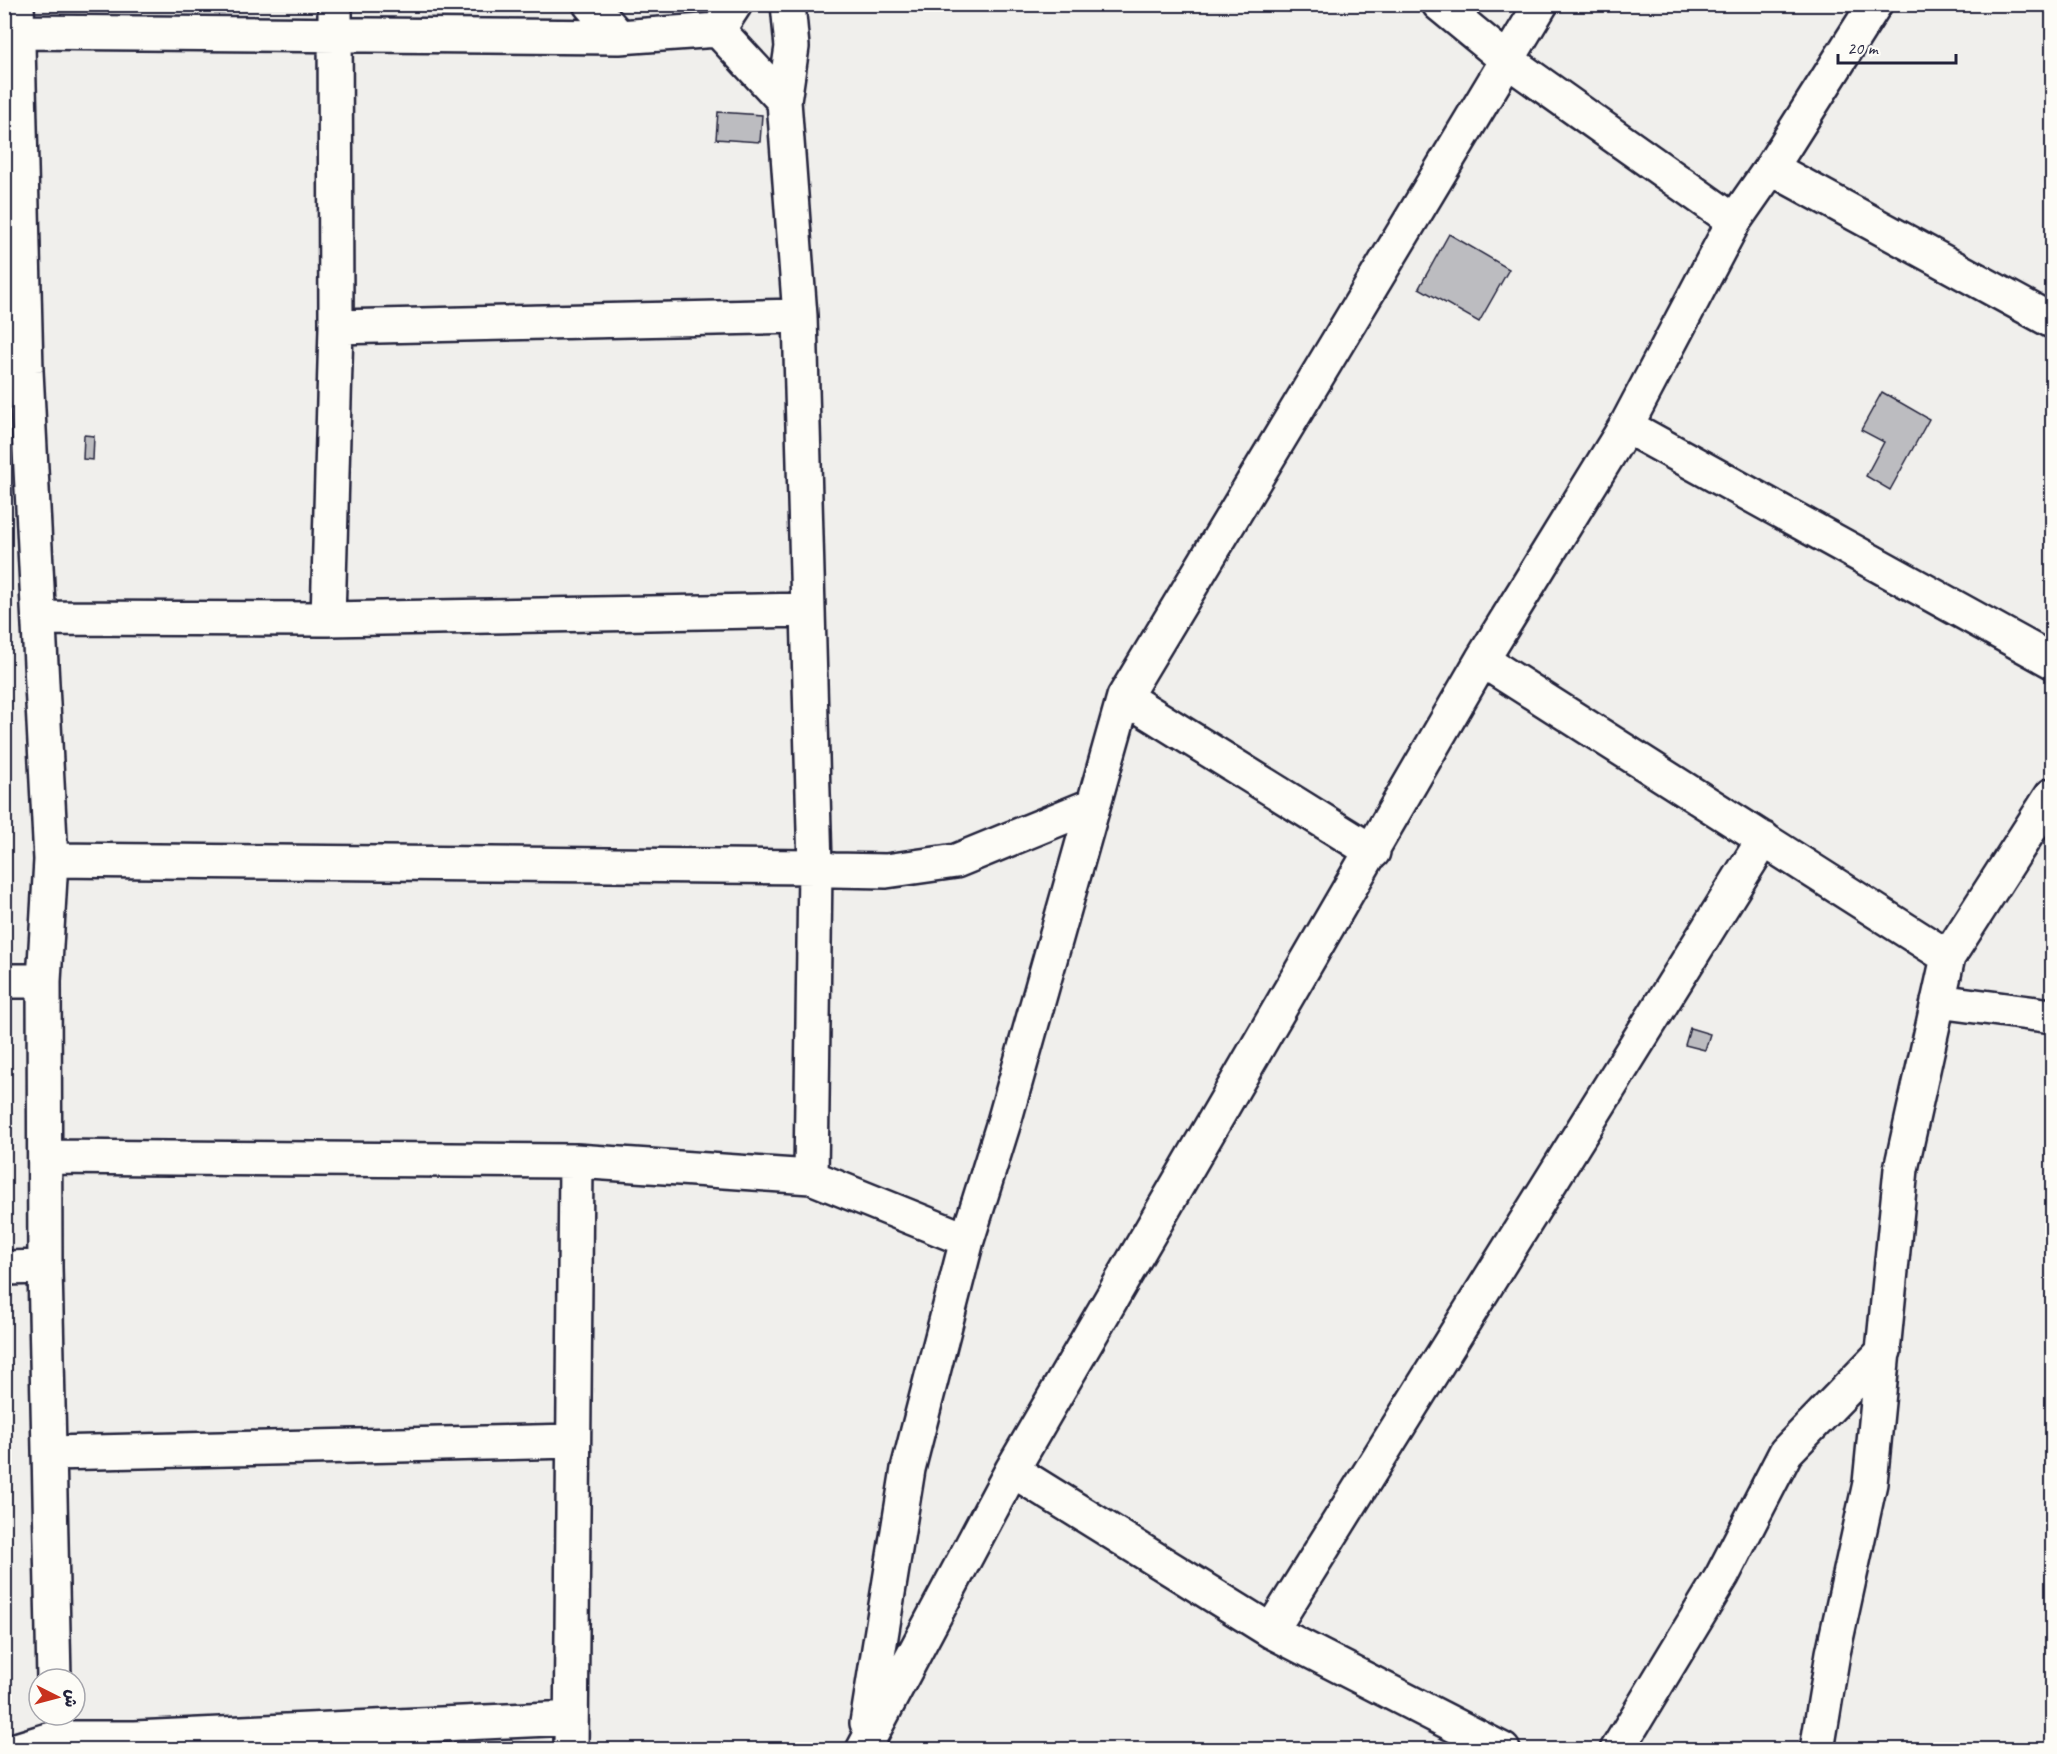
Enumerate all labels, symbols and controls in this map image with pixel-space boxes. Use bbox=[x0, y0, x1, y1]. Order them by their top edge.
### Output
scale bar bbox=[1838, 27, 1956, 65]
text: 20 m bbox=[1847, 37, 1880, 59]
north arrow bbox=[27, 1667, 87, 1727]
text: ش bbox=[60, 1689, 82, 1708]

